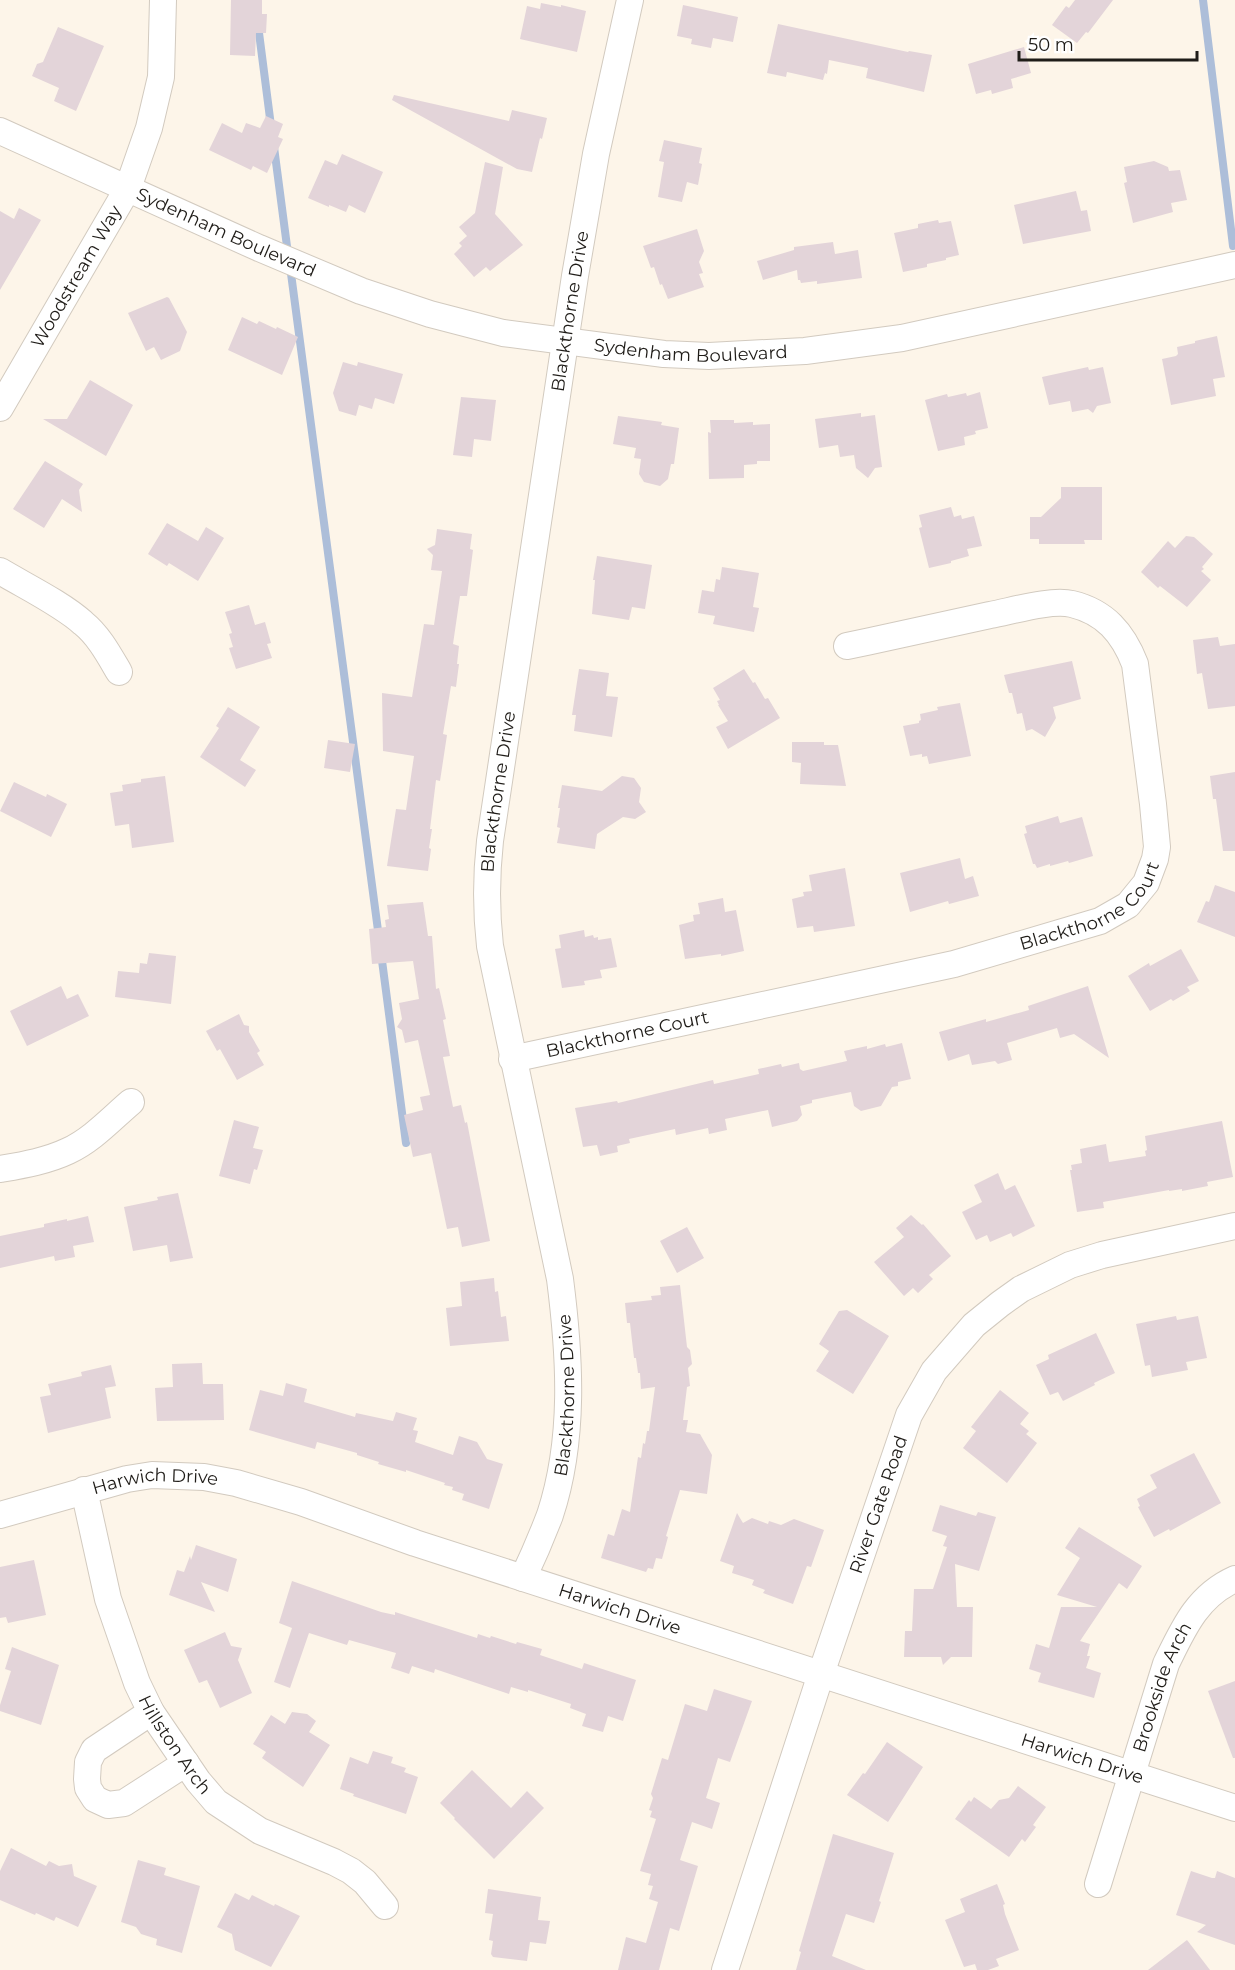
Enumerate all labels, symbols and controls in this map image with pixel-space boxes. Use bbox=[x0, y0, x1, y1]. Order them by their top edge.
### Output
scale bar bbox=[1019, 24, 1198, 62]
text: 50 m bbox=[1028, 34, 1074, 56]
street label: Sydenham Boulevard bbox=[133, 183, 319, 282]
street label: Woodstream Way bbox=[26, 201, 127, 352]
street label: Blackthorne Drive bbox=[547, 229, 594, 393]
street label: Sydenham Boulevard bbox=[593, 334, 788, 367]
street label: Blackthorne Drive bbox=[476, 710, 520, 873]
street label: Blackthorne Court bbox=[1017, 858, 1164, 955]
street label: Blackthorne Court bbox=[544, 1006, 711, 1062]
street label: Blackthorne Drive bbox=[549, 1313, 579, 1478]
street label: River Gate Road bbox=[845, 1433, 912, 1577]
street label: Harwich Drive bbox=[90, 1464, 220, 1499]
street label: Harwich Drive bbox=[556, 1579, 684, 1639]
street label: Brookside Arch bbox=[1128, 1618, 1196, 1755]
street label: Hillston Arch bbox=[134, 1692, 216, 1799]
street label: Harwich Drive bbox=[1018, 1729, 1146, 1789]

